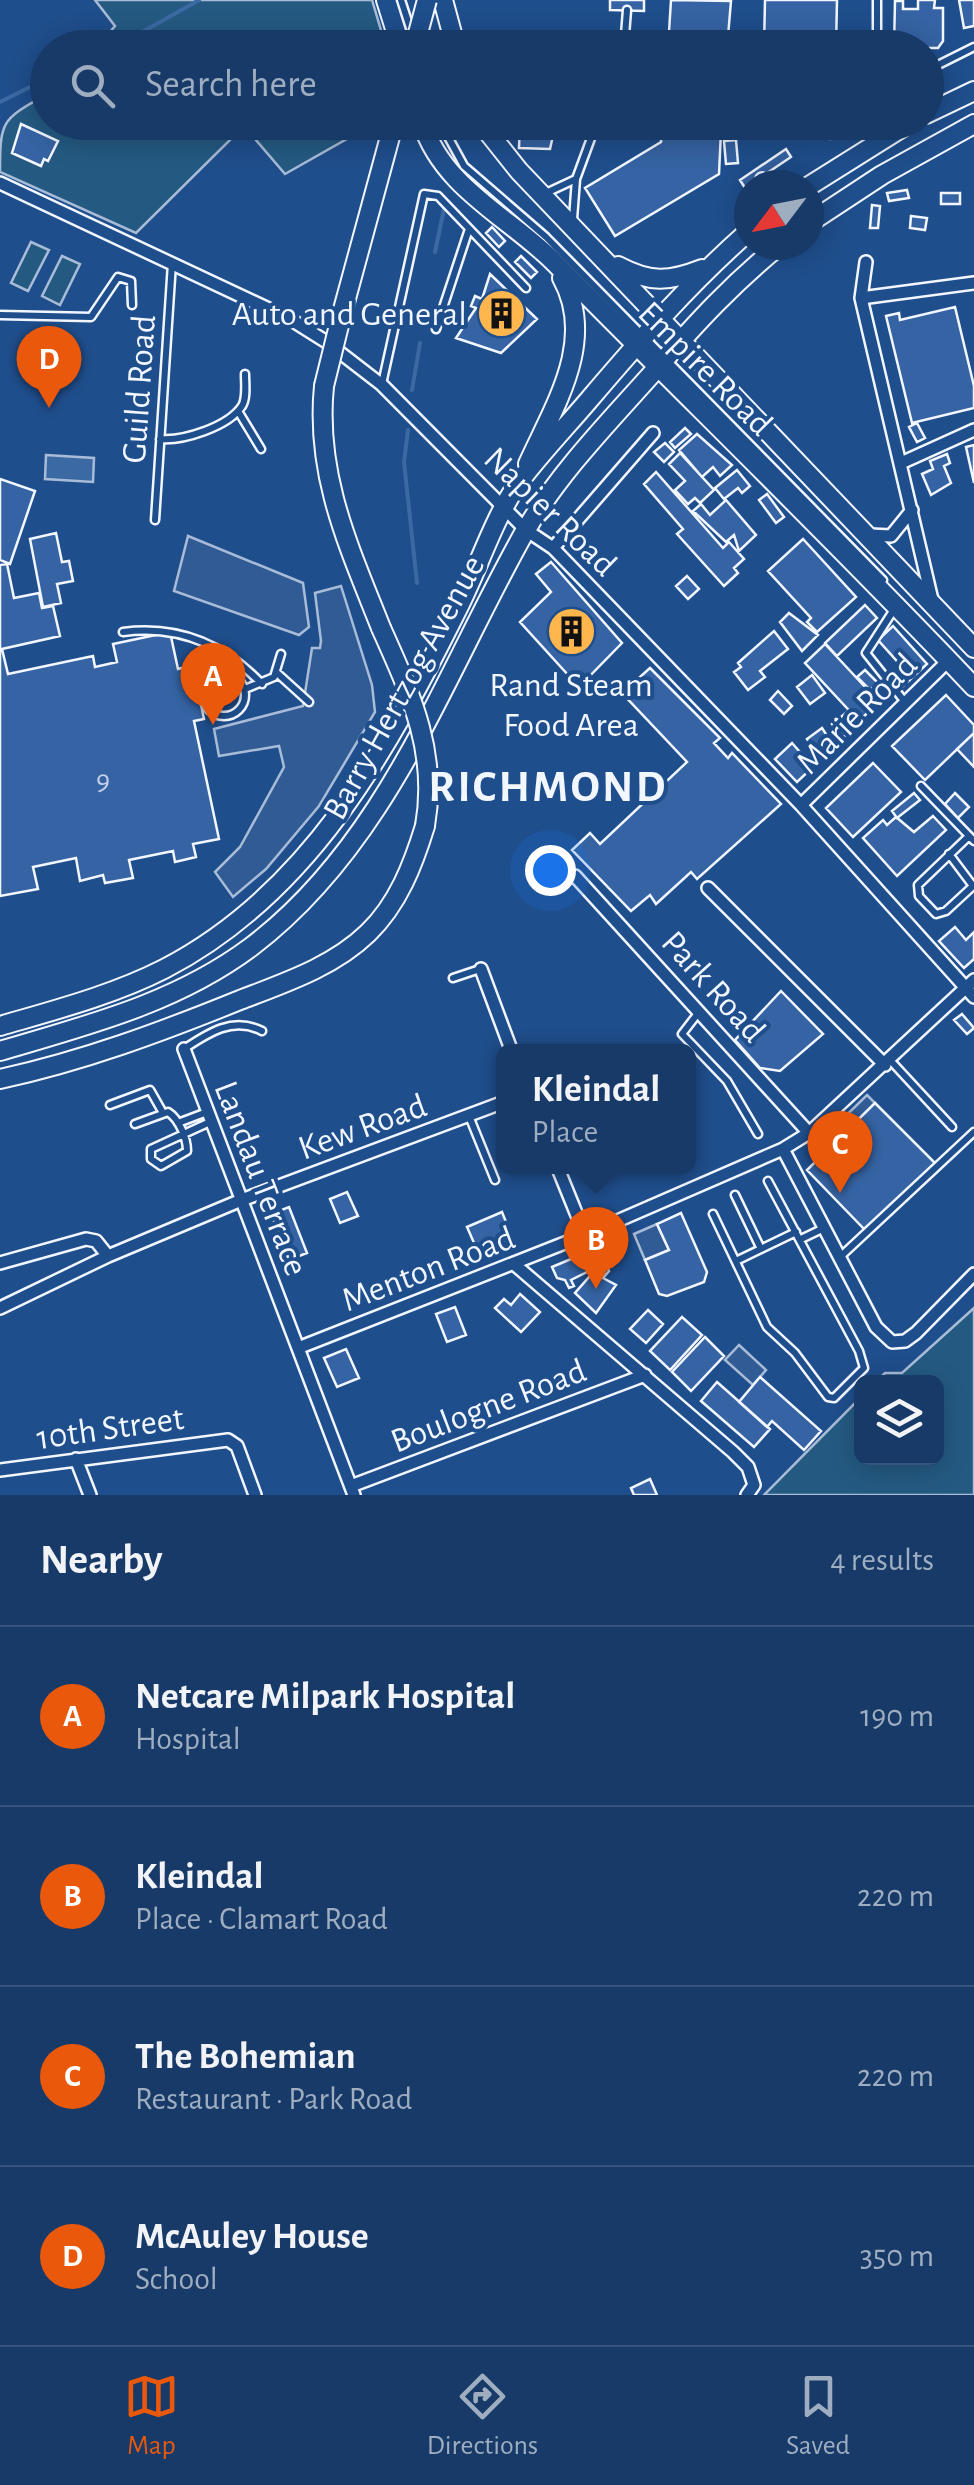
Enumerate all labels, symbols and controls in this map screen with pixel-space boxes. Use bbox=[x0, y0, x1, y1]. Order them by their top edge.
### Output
search box bbox=[30, 30, 944, 140]
icon: search bbox=[65, 58, 120, 113]
text: Search here bbox=[145, 66, 317, 104]
north arrow bbox=[734, 170, 824, 260]
building icon: Auto and General bbox=[476, 287, 528, 339]
street label: Empire Road bbox=[631, 295, 779, 443]
place label: Auto and General bbox=[232, 297, 467, 332]
street label: Guild Road bbox=[117, 314, 162, 465]
pin: D bbox=[17, 326, 82, 408]
street label: Napier Road bbox=[477, 441, 623, 583]
street label: Barry Hertzog Avenue bbox=[317, 550, 491, 826]
building icon: Rand Steam Food Area bbox=[545, 606, 597, 658]
pin: A bbox=[180, 642, 246, 725]
street label: Marie Road bbox=[790, 647, 924, 781]
place label: Rand Steam Food Area bbox=[489, 668, 653, 743]
district label: RICHMOND bbox=[428, 765, 668, 810]
house number: 9 bbox=[96, 766, 110, 796]
your location bbox=[525, 845, 576, 896]
street label: Park Road bbox=[654, 925, 771, 1049]
popup bbox=[496, 1044, 696, 1174]
text: Kleindal bbox=[532, 1071, 660, 1109]
street label: Landau Terrace bbox=[207, 1076, 314, 1281]
street label: Kew Road bbox=[294, 1088, 431, 1167]
pin: C bbox=[808, 1110, 872, 1193]
text: Place bbox=[532, 1116, 598, 1148]
pin: B bbox=[564, 1206, 628, 1289]
street label: Menton Road bbox=[337, 1220, 520, 1318]
street label: Boulogne Road bbox=[386, 1353, 591, 1460]
map controls bbox=[854, 1375, 944, 1465]
button: layers bbox=[854, 1375, 944, 1465]
street label: 10th Street bbox=[34, 1401, 186, 1456]
text: Nearby bbox=[40, 1539, 163, 1581]
text: 4 results bbox=[830, 1544, 934, 1576]
text: Netcare Milpark Hospital bbox=[135, 1678, 515, 1716]
text: A bbox=[63, 1700, 82, 1732]
text: 190 m bbox=[860, 1700, 934, 1732]
text: Hospital bbox=[135, 1723, 241, 1755]
text: Kleindal bbox=[135, 1858, 263, 1896]
text: B bbox=[63, 1880, 82, 1912]
text: 220 m bbox=[857, 1880, 934, 1912]
text: Place · Clamart Road bbox=[135, 1903, 388, 1935]
text: The Bohemian bbox=[135, 2038, 356, 2076]
text: C bbox=[64, 2060, 81, 2092]
text: 220 m bbox=[857, 2060, 934, 2092]
text: Restaurant · Park Road bbox=[135, 2083, 412, 2115]
text: McAuley House bbox=[135, 2218, 369, 2256]
text: D bbox=[62, 2240, 83, 2272]
text: 350 m bbox=[860, 2240, 934, 2272]
text: School bbox=[135, 2263, 218, 2295]
tab: Map bbox=[124, 2369, 179, 2463]
tab: Directions bbox=[427, 2369, 538, 2463]
tab: Saved bbox=[786, 2369, 850, 2463]

